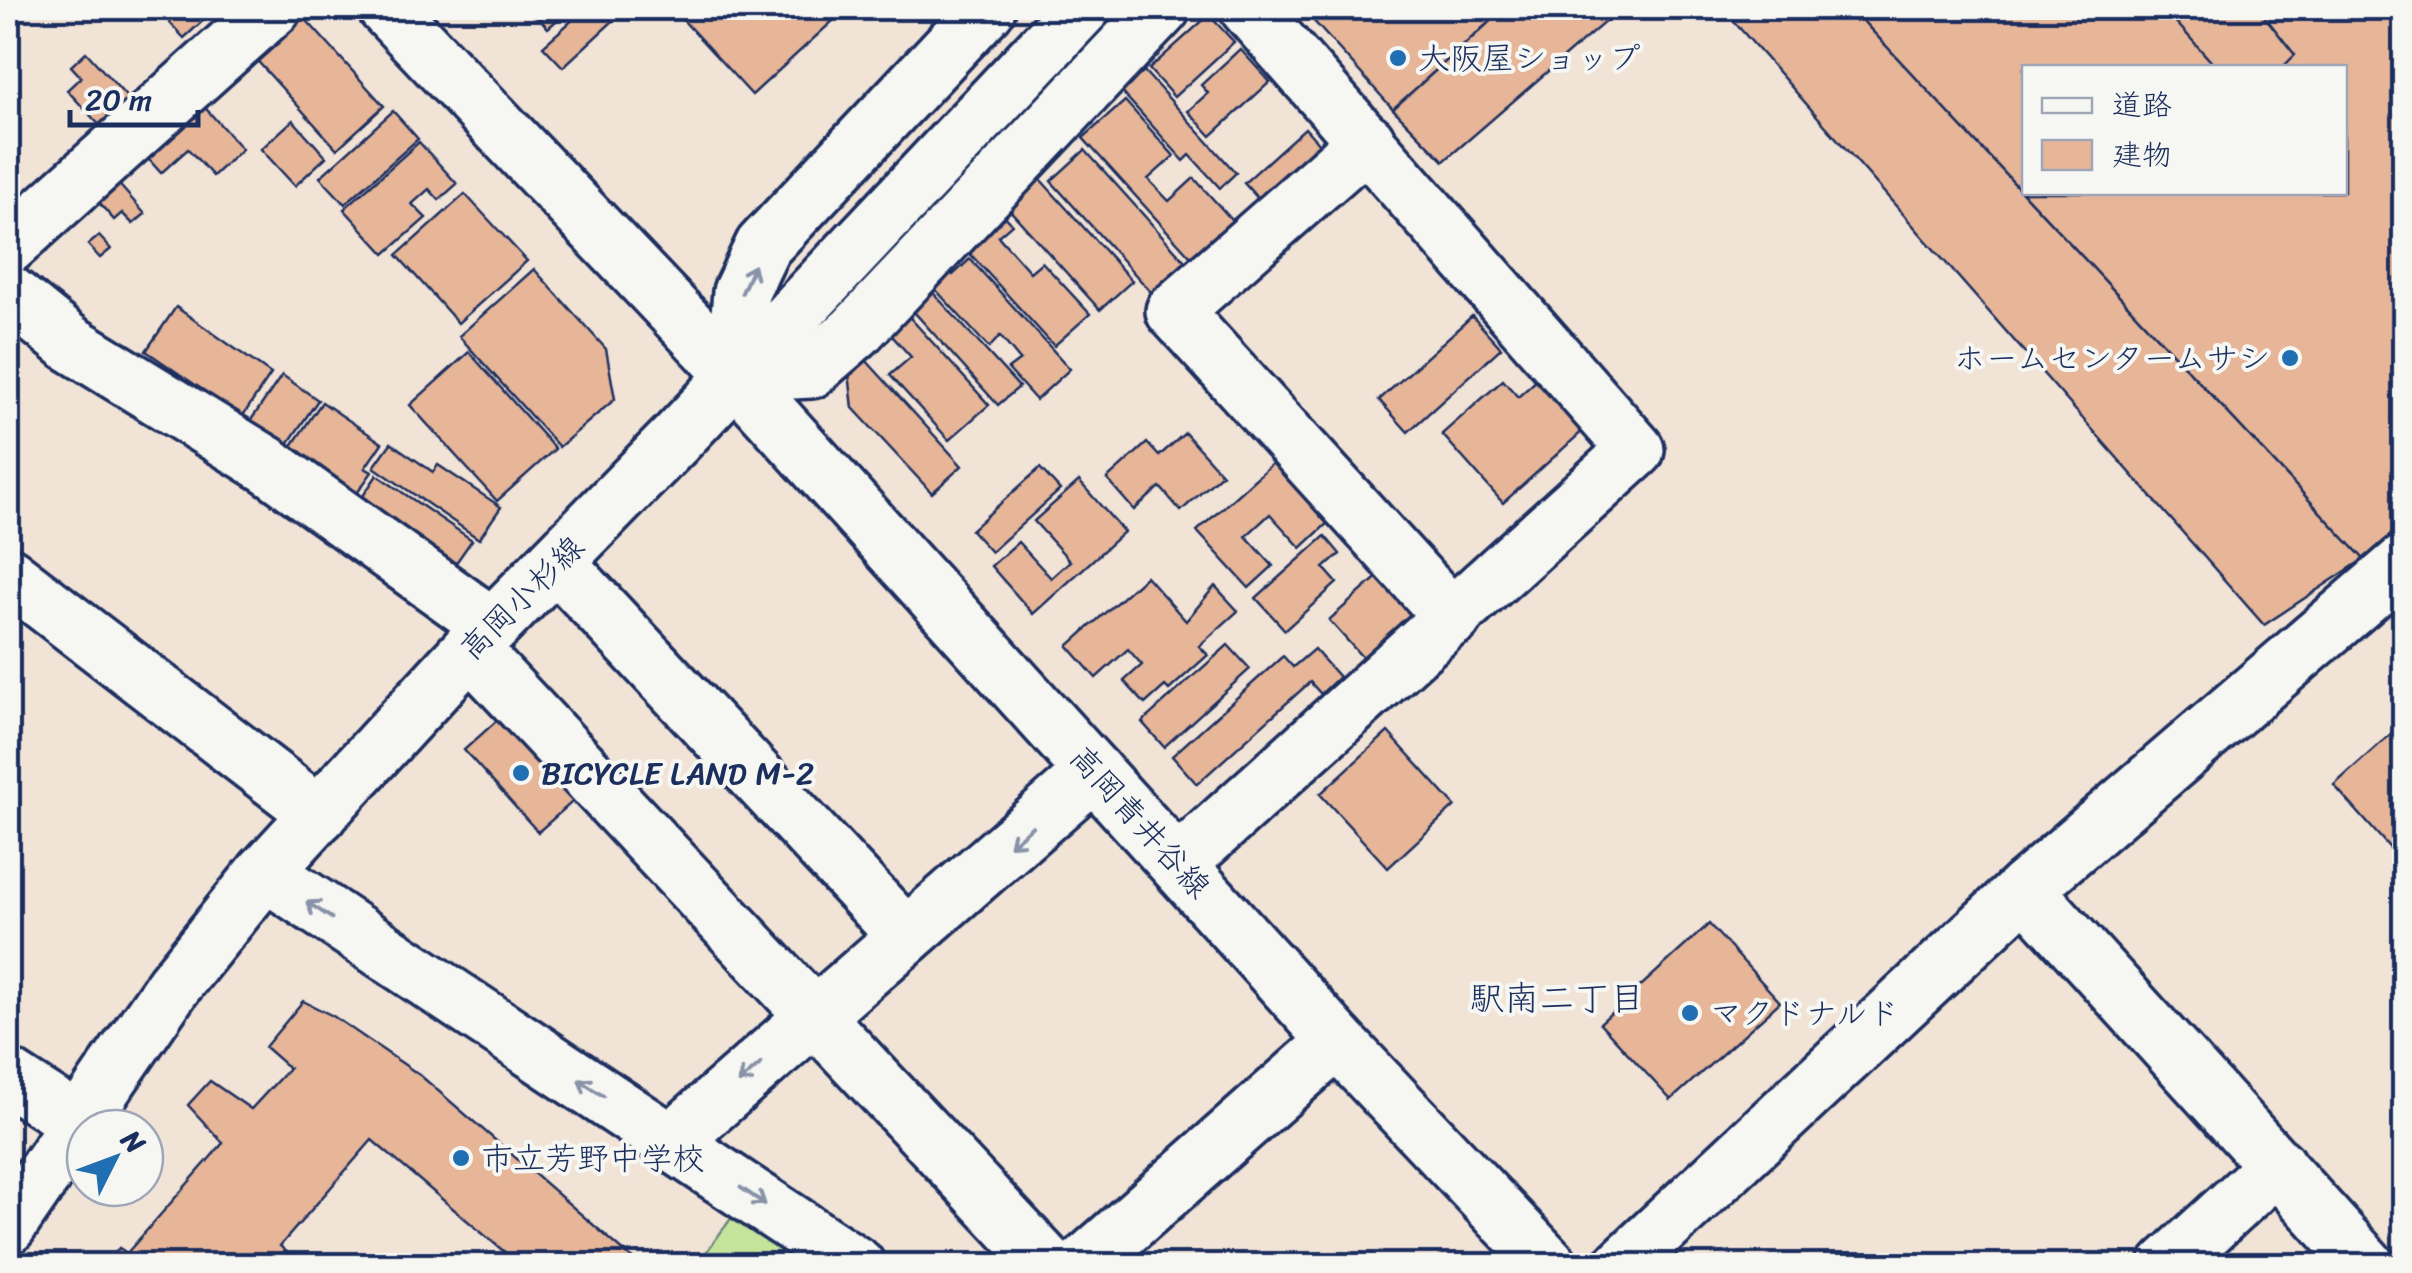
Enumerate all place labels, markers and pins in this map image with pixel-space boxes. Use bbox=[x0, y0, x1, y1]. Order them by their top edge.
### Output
place label: 大阪屋ショップ bbox=[1418, 30, 1641, 87]
marker: 大阪屋ショップ bbox=[1387, 47, 1409, 69]
place label: ホームセンタームサシ bbox=[1954, 330, 2270, 387]
marker: ホームセンタームサシ bbox=[2279, 347, 2301, 369]
place label: BICYCLE LAND M-2 bbox=[541, 745, 814, 802]
marker: BICYCLE LAND M-2 bbox=[510, 762, 532, 784]
place label: マクドナルド bbox=[1710, 985, 1899, 1042]
marker: マクドナルド bbox=[1679, 1002, 1701, 1024]
place label: 市立芳野中学校 bbox=[481, 1130, 705, 1187]
marker: 市立芳野中学校 bbox=[450, 1147, 472, 1169]

